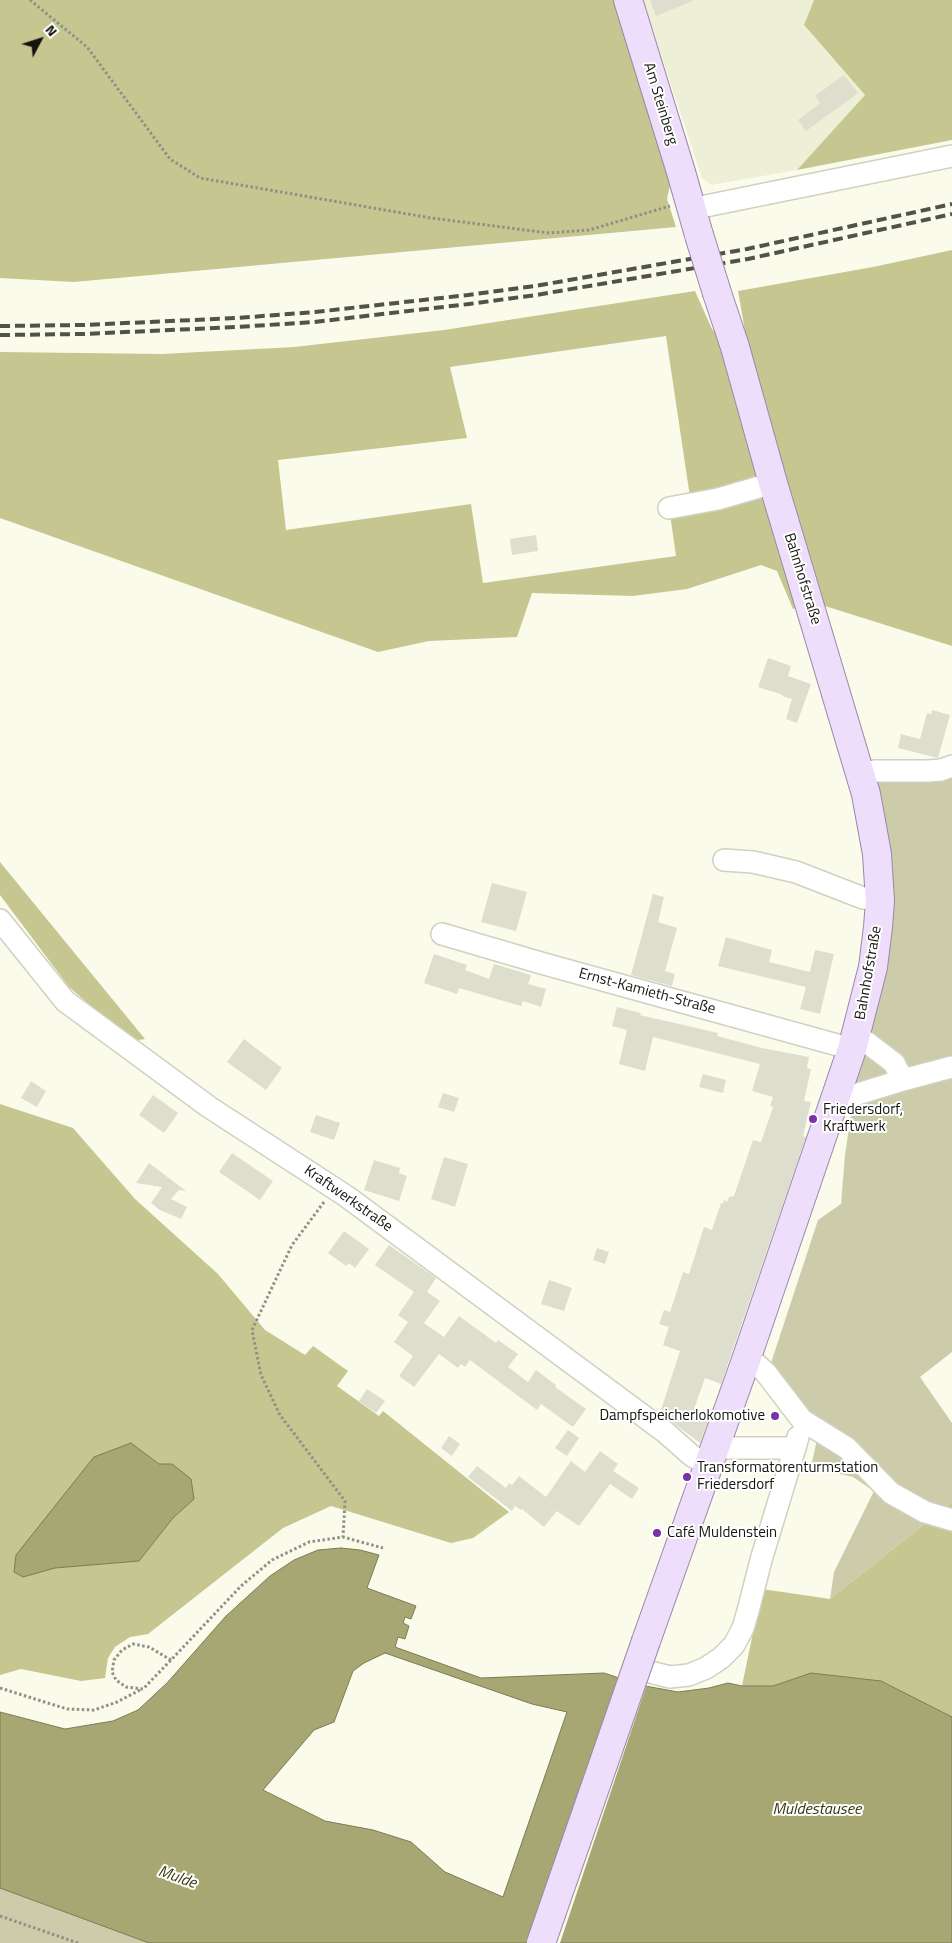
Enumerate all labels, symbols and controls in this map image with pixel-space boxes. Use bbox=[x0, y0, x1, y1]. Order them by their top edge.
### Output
north arrow bbox=[15, 15, 65, 65]
text: N bbox=[41, 20, 63, 40]
street label: Am Steinberg bbox=[639, 61, 681, 147]
street label: Bahnhofstraße bbox=[780, 531, 824, 627]
street label: Bahnhofstraße bbox=[852, 925, 886, 1021]
street label: Ernst-Kamieth-Straße bbox=[577, 965, 717, 1019]
place label: Friedersdorf, Kraftwerk bbox=[823, 1101, 903, 1136]
marker: Friedersdorf, Kraftwerk bbox=[807, 1113, 819, 1125]
street label: Kraftwerkstraße bbox=[300, 1162, 396, 1236]
place label: Dampfspeicherlokomotive bbox=[599, 1407, 765, 1425]
marker: Dampfspeicherlokomotive bbox=[769, 1410, 781, 1422]
place label: Transformatorenturmstation Friedersdorf bbox=[697, 1459, 878, 1494]
marker: Transformatorenturmstation Friedersdorf bbox=[681, 1471, 693, 1483]
place label: Café Muldenstein bbox=[667, 1524, 777, 1542]
marker: Café Muldenstein bbox=[651, 1527, 663, 1539]
water label: Muldestausee bbox=[773, 1800, 861, 1820]
water label: Mulde bbox=[155, 1862, 199, 1894]

